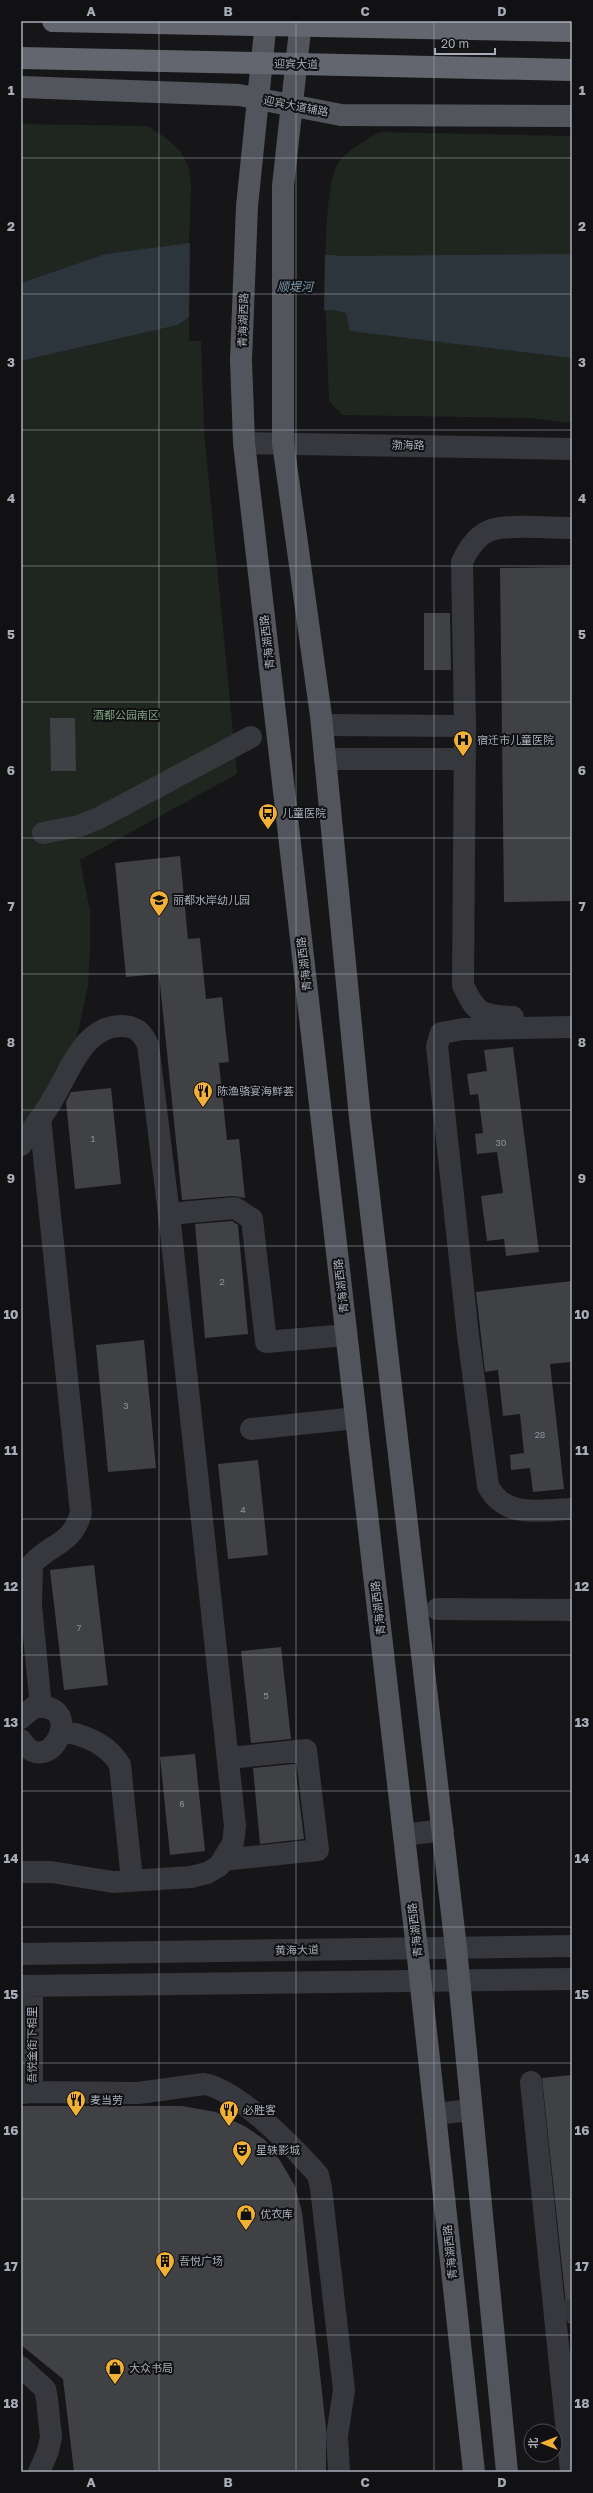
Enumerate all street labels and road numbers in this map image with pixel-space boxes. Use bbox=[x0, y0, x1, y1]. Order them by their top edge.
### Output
street label: 迎宾大道 bbox=[274, 57, 318, 70]
street label: 迎宾大道辅路 bbox=[262, 93, 330, 118]
street label: 青海湖西路 bbox=[235, 292, 250, 348]
street label: 渤海路 bbox=[391, 438, 425, 451]
street label: 青海湖西路 bbox=[257, 614, 276, 670]
street label: 青海湖西路 bbox=[294, 936, 313, 992]
street label: 青海湖西路 bbox=[331, 1258, 350, 1314]
street label: 青海湖西路 bbox=[368, 1580, 387, 1636]
street label: 青海湖西路 bbox=[405, 1902, 424, 1958]
street label: 黄海大道 bbox=[275, 1943, 319, 1956]
street label: 吾悦金街下相里 bbox=[25, 2007, 38, 2084]
street label: 青海湖西路 bbox=[440, 2224, 459, 2280]

